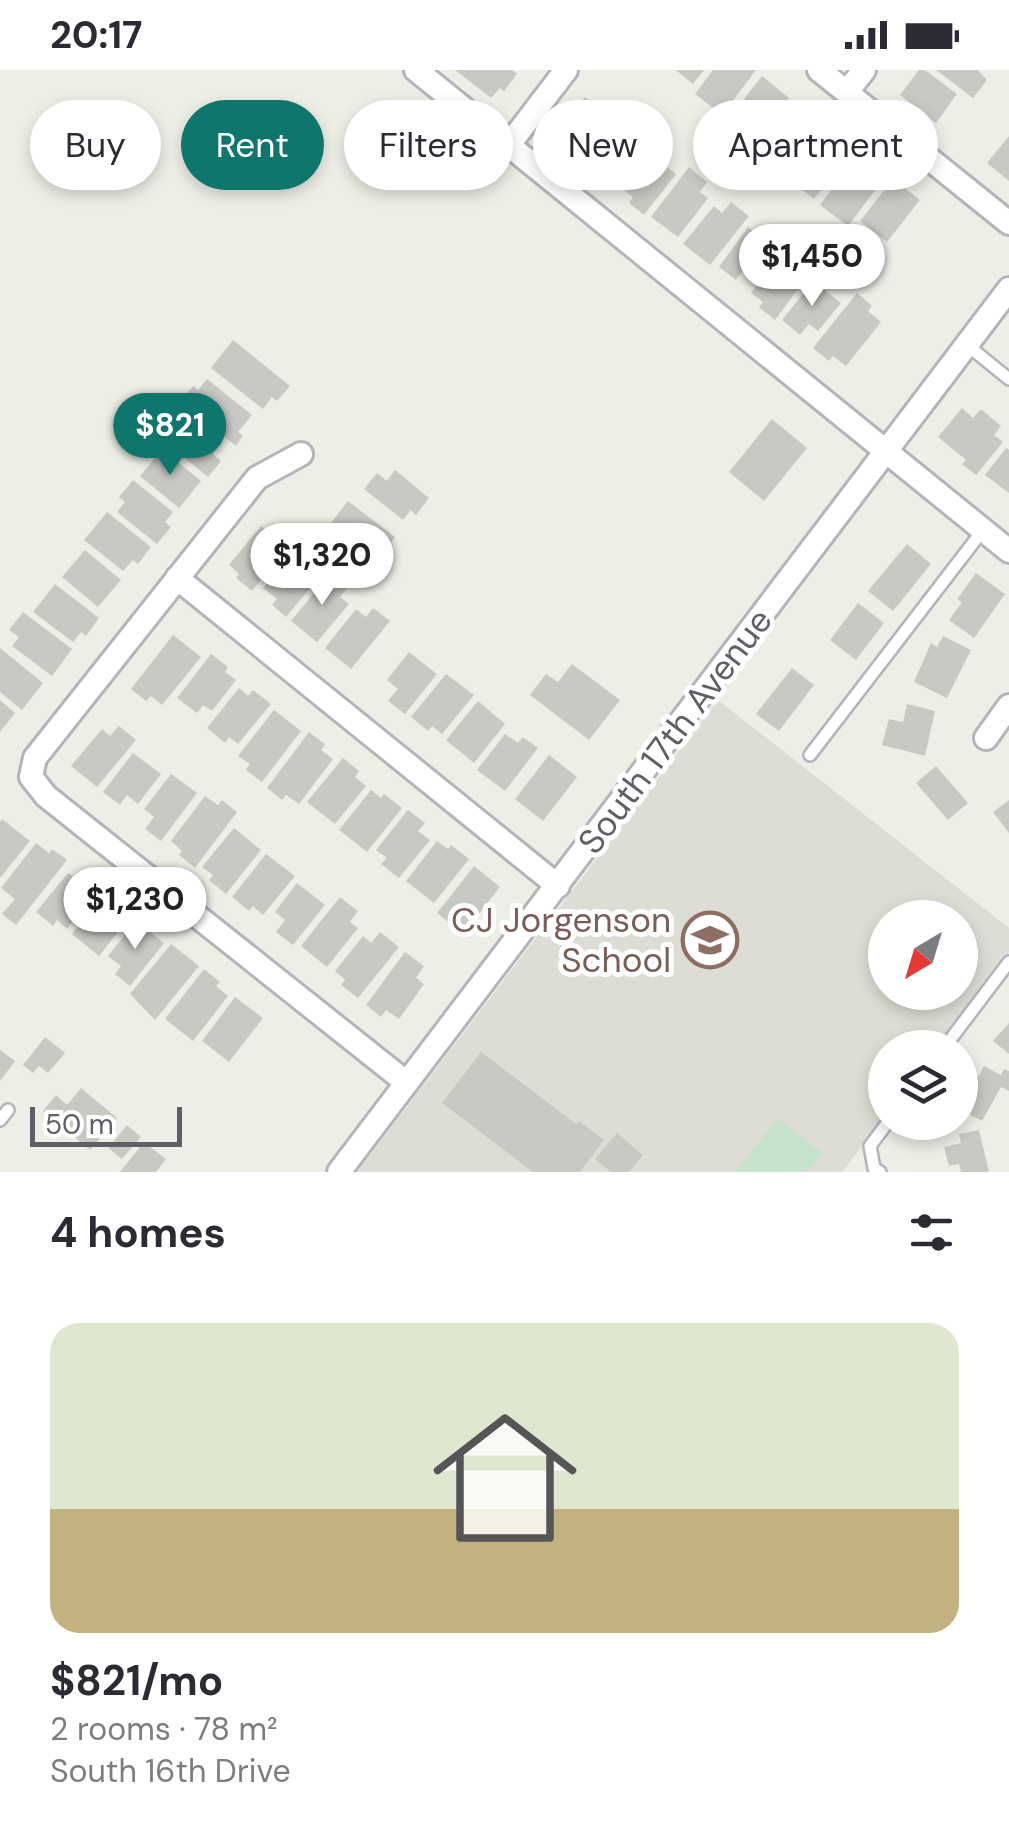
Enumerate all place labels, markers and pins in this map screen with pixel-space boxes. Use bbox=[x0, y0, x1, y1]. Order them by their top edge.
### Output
pin: $1,450 bbox=[731, 224, 893, 309]
pin: $821 bbox=[111, 393, 229, 478]
pin: $1,320 bbox=[241, 523, 403, 608]
pin: $1,230 bbox=[54, 867, 216, 952]
place label: CJ Jorgenson School bbox=[451, 897, 671, 983]
school or university icon: CJ Jorgenson School bbox=[680, 910, 740, 970]

